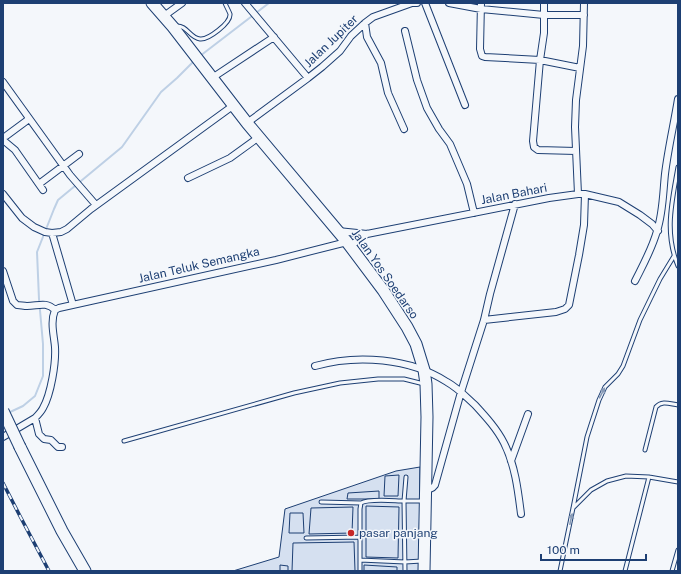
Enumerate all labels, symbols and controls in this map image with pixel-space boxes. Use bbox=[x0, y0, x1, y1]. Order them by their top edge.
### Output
street label: Jalan Jupiter bbox=[301, 12, 361, 70]
street label: Jalan Bahari bbox=[480, 181, 548, 207]
street label: Jalan Yos Soedarso bbox=[349, 226, 421, 322]
street label: Jalan Teluk Semangka bbox=[137, 244, 261, 286]
one-way arrow bbox=[599, 388, 606, 399]
one-way arrow bbox=[568, 513, 574, 525]
place label: pasar panjang bbox=[359, 526, 438, 540]
marker: pasar panjang bbox=[346, 528, 356, 538]
scale bar bbox=[541, 536, 646, 562]
text: 100 m bbox=[547, 543, 580, 557]

